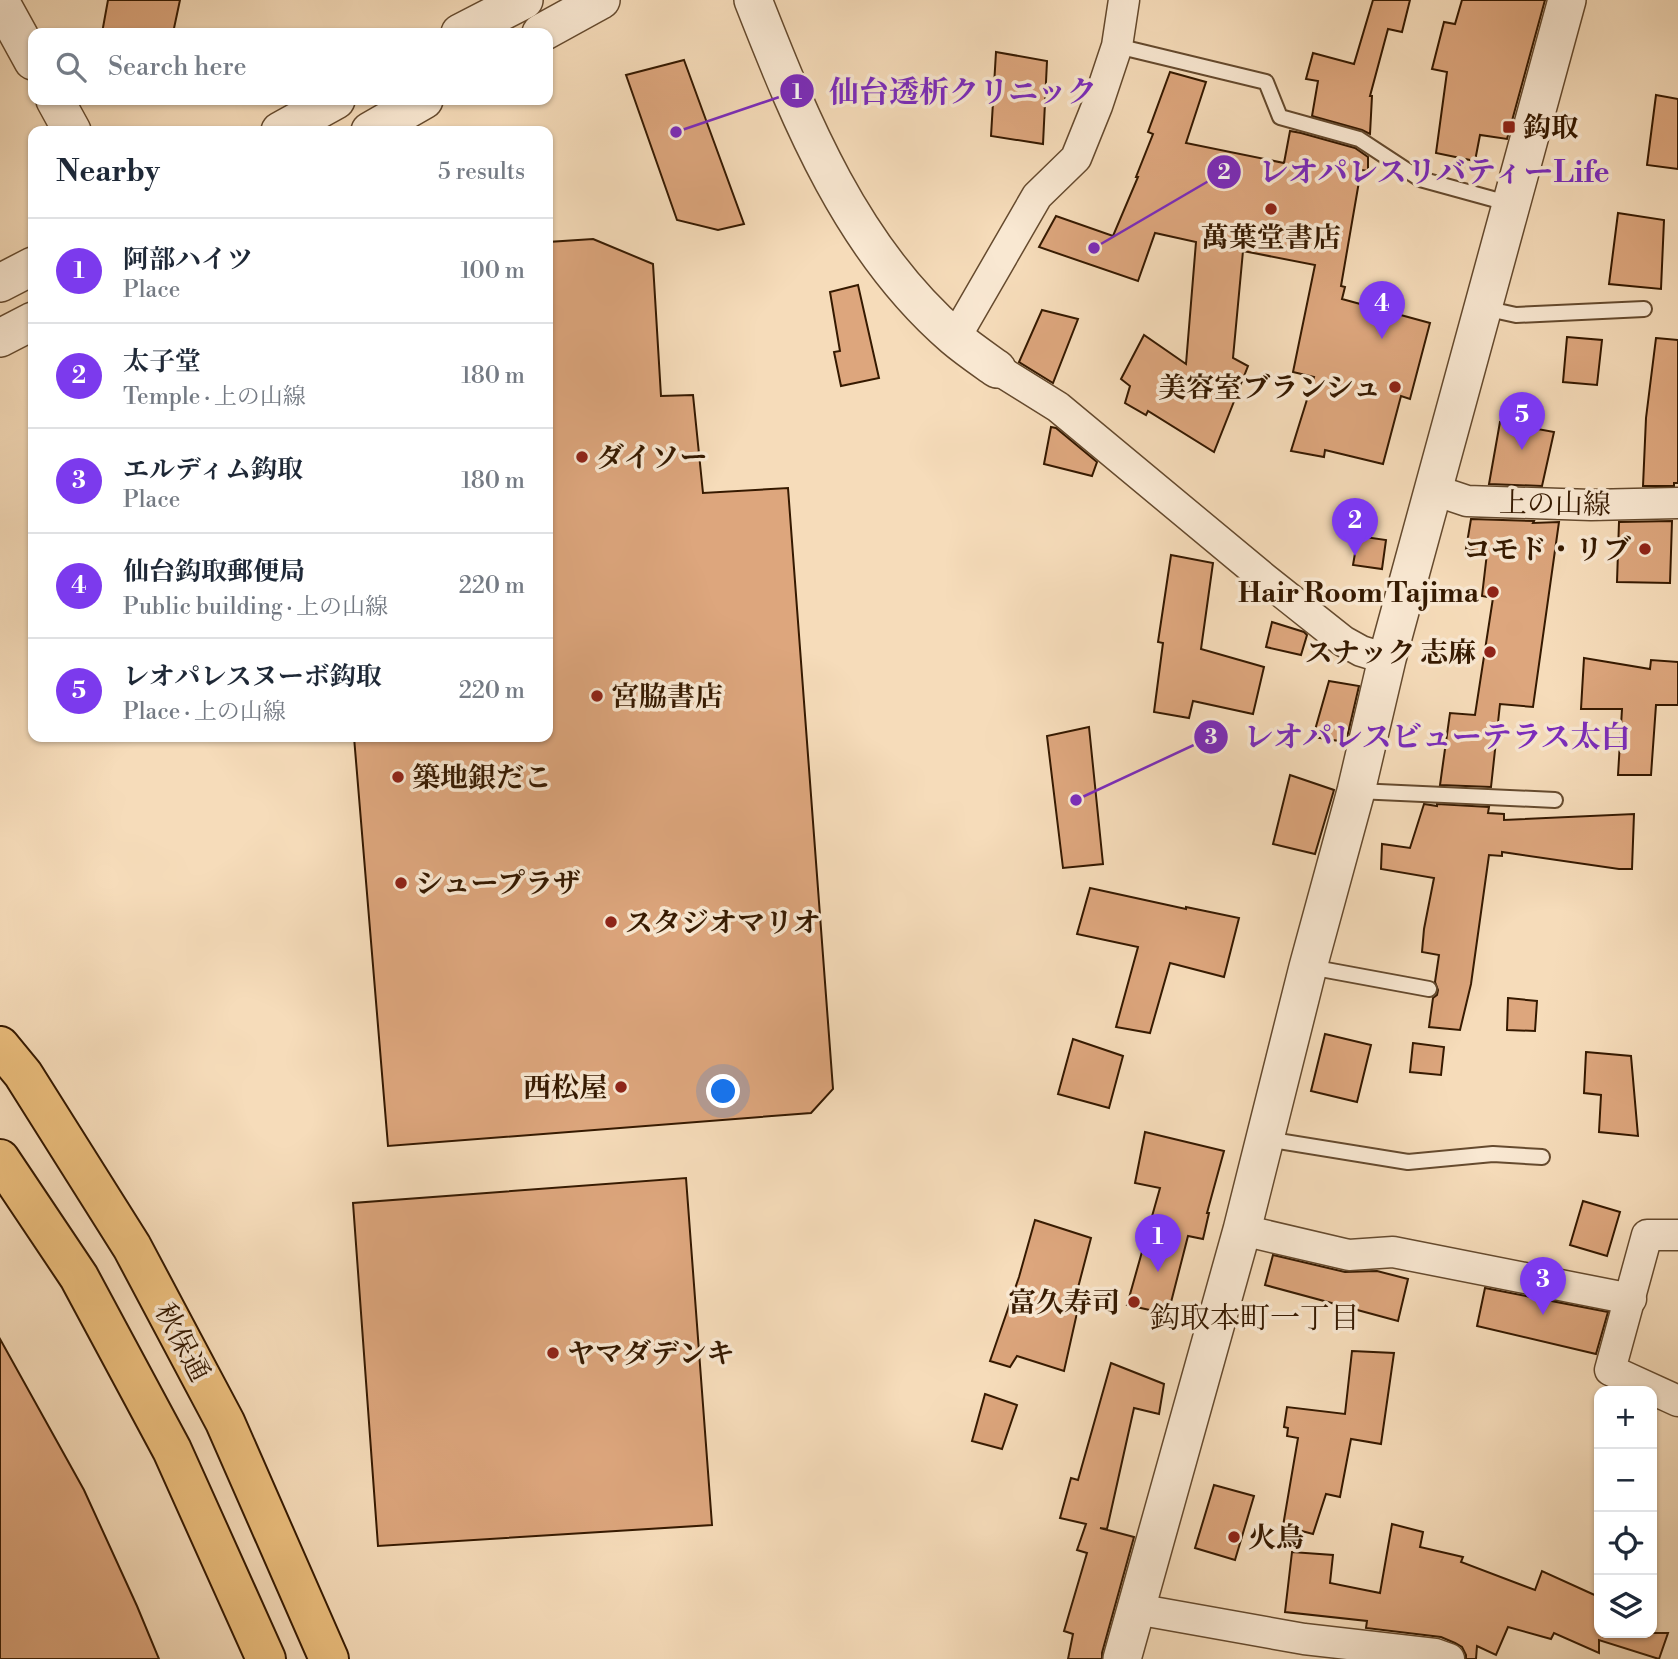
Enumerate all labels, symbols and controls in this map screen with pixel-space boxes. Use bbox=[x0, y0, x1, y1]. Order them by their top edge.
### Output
search box bbox=[28, 28, 553, 105]
icon: search bbox=[52, 48, 90, 86]
text: Search here bbox=[108, 51, 247, 83]
callout: 仙台透析クリニック bbox=[779, 66, 1112, 117]
text: 仙台透析クリニック bbox=[829, 74, 1097, 112]
text: 1 bbox=[792, 80, 802, 106]
place label: 鈎取 bbox=[1523, 111, 1579, 146]
marker: 鈎取 bbox=[1501, 119, 1517, 135]
callout: レオパレスリバティーLife bbox=[1207, 146, 1626, 197]
text: Nearby bbox=[56, 153, 160, 191]
text: レオパレスリバティーLife bbox=[1258, 154, 1610, 192]
text: 5 results bbox=[438, 158, 525, 186]
text: 2 bbox=[1217, 160, 1231, 186]
marker: 萬葉堂書店 bbox=[1263, 201, 1279, 217]
place label: 萬葉堂書店 bbox=[1201, 221, 1341, 256]
text: 阿部ハイツ bbox=[123, 244, 253, 276]
text: 1 bbox=[73, 257, 85, 285]
text: 100 m bbox=[460, 257, 525, 285]
text: Place bbox=[123, 276, 180, 304]
pin: 4 bbox=[1359, 281, 1405, 339]
text: 太子堂 bbox=[123, 346, 201, 378]
text: 2 bbox=[72, 362, 86, 390]
text: 180 m bbox=[461, 362, 525, 390]
place label: 美容室ブランシュ bbox=[1158, 371, 1381, 406]
marker: 美容室ブランシュ bbox=[1387, 379, 1403, 395]
text: Temple · 上の山線 bbox=[123, 383, 306, 411]
pin: 5 bbox=[1499, 392, 1545, 450]
place label: ダイソー bbox=[596, 441, 707, 476]
marker: ダイソー bbox=[574, 449, 590, 465]
text: エルディム鈎取 bbox=[123, 454, 303, 486]
text: 3 bbox=[72, 467, 86, 495]
text: 180 m bbox=[461, 467, 525, 495]
text: Place bbox=[123, 486, 180, 514]
street label: 上の山線 bbox=[1499, 486, 1611, 523]
pin: 2 bbox=[1332, 498, 1378, 556]
place label: コモド・リブ bbox=[1463, 533, 1631, 568]
marker: コモド・リブ bbox=[1637, 541, 1653, 557]
text: 仙台鈎取郵便局 bbox=[123, 556, 305, 588]
text: 4 bbox=[71, 572, 87, 600]
text: 220 m bbox=[459, 572, 525, 600]
place label: Hair Room Tajima bbox=[1238, 576, 1480, 611]
marker: Hair Room Tajima bbox=[1485, 584, 1501, 600]
text: Public building · 上の山線 bbox=[123, 593, 388, 621]
place label: スナック 志麻 bbox=[1305, 636, 1476, 671]
marker: スナック 志麻 bbox=[1482, 644, 1498, 660]
text: レオパレスヌーボ鈎取 bbox=[123, 661, 382, 693]
text: 5 bbox=[72, 677, 86, 705]
text: 220 m bbox=[459, 677, 525, 705]
place label: 宮脇書店 bbox=[611, 680, 723, 715]
marker: 宮脇書店 bbox=[589, 688, 605, 704]
text: Place · 上の山線 bbox=[123, 698, 286, 726]
callout: レオパレスビューテラス太白 bbox=[1193, 711, 1646, 762]
text: レオパレスビューテラス太白 bbox=[1243, 719, 1631, 757]
text: 3 bbox=[1205, 725, 1217, 751]
place label: 築地銀だこ bbox=[412, 761, 552, 796]
marker: 築地銀だこ bbox=[390, 769, 406, 785]
place label: シュープラザ bbox=[415, 867, 581, 902]
marker: シュープラザ bbox=[393, 875, 409, 891]
place label: スタジオマリオ bbox=[625, 906, 821, 941]
marker: スタジオマリオ bbox=[603, 914, 619, 930]
place label: 西松屋 bbox=[523, 1071, 607, 1106]
your location bbox=[706, 1074, 740, 1108]
marker: 西松屋 bbox=[613, 1079, 629, 1095]
pin: 1 bbox=[1135, 1214, 1181, 1272]
pin: 3 bbox=[1520, 1257, 1566, 1315]
place label: 富久寿司 bbox=[1008, 1286, 1120, 1321]
marker: 富久寿司 bbox=[1126, 1294, 1142, 1310]
street label: 秋保通 bbox=[147, 1297, 217, 1388]
district label: 鈎取本町一丁目 bbox=[1150, 1300, 1360, 1338]
place label: ヤマダデンキ bbox=[567, 1337, 734, 1372]
marker: ヤマダデンキ bbox=[545, 1345, 561, 1361]
map controls bbox=[1594, 1386, 1657, 1638]
button: + bbox=[1594, 1386, 1657, 1449]
button: − bbox=[1594, 1449, 1657, 1512]
button: locate bbox=[1594, 1512, 1657, 1575]
place label: 火鳥 bbox=[1248, 1521, 1304, 1556]
marker: 火鳥 bbox=[1226, 1529, 1242, 1545]
button: layers bbox=[1594, 1575, 1657, 1638]

